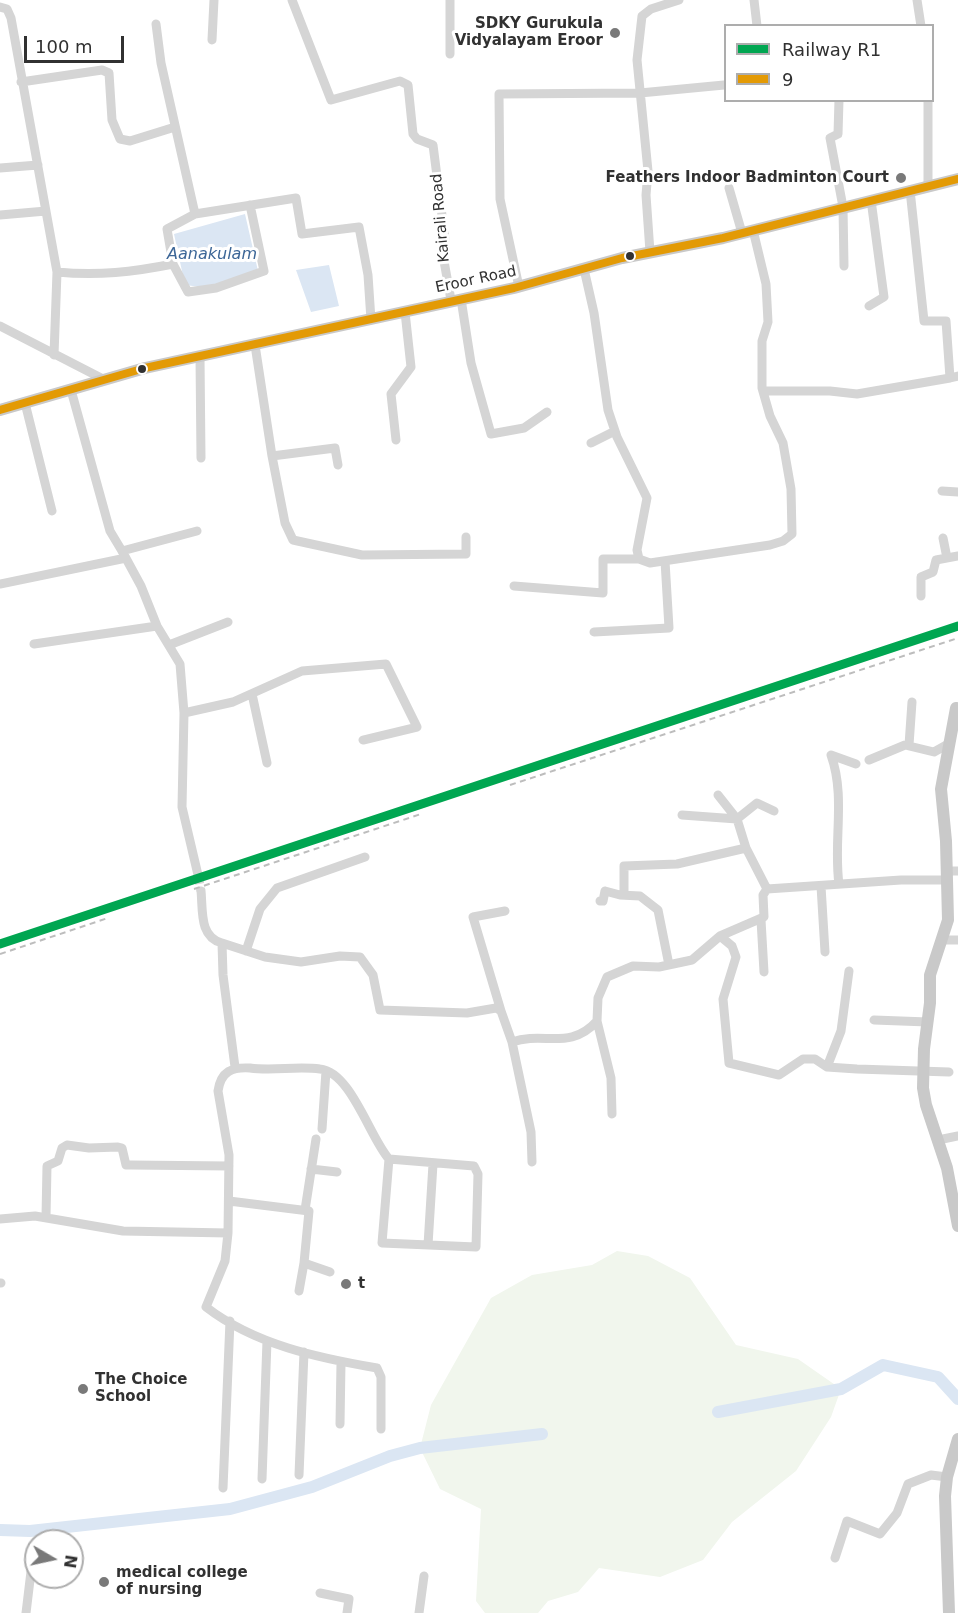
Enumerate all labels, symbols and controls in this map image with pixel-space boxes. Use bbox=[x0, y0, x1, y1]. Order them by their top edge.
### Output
place label: SDKY Gurukula Vidyalayam Eroor bbox=[455, 15, 603, 50]
scale bar bbox=[27, 24, 128, 62]
legend bbox=[724, 24, 934, 102]
marker: SDKY Gurukula Vidyalayam Eroor bbox=[608, 26, 622, 40]
text: 100 m bbox=[35, 36, 93, 57]
text: Railway R1 bbox=[782, 39, 881, 60]
text: 9 bbox=[782, 69, 793, 90]
place label: Feathers Indoor Badminton Court bbox=[606, 169, 889, 187]
marker: Feathers Indoor Badminton Court bbox=[894, 171, 908, 185]
street label: Kairali Road bbox=[428, 173, 454, 263]
water label: Aanakulam bbox=[167, 245, 257, 265]
unlabelled marker bbox=[624, 250, 636, 262]
street label: Eroor Road bbox=[434, 263, 518, 297]
unlabelled marker bbox=[136, 363, 148, 375]
place label: t bbox=[358, 1275, 365, 1293]
marker: t bbox=[339, 1277, 353, 1291]
place label: The Choice School bbox=[95, 1371, 188, 1406]
marker: The Choice School bbox=[76, 1382, 90, 1396]
north arrow bbox=[24, 1529, 84, 1589]
text: N bbox=[60, 1553, 81, 1570]
place label: medical college of nursing bbox=[116, 1564, 248, 1599]
marker: medical college of nursing bbox=[97, 1575, 111, 1589]

